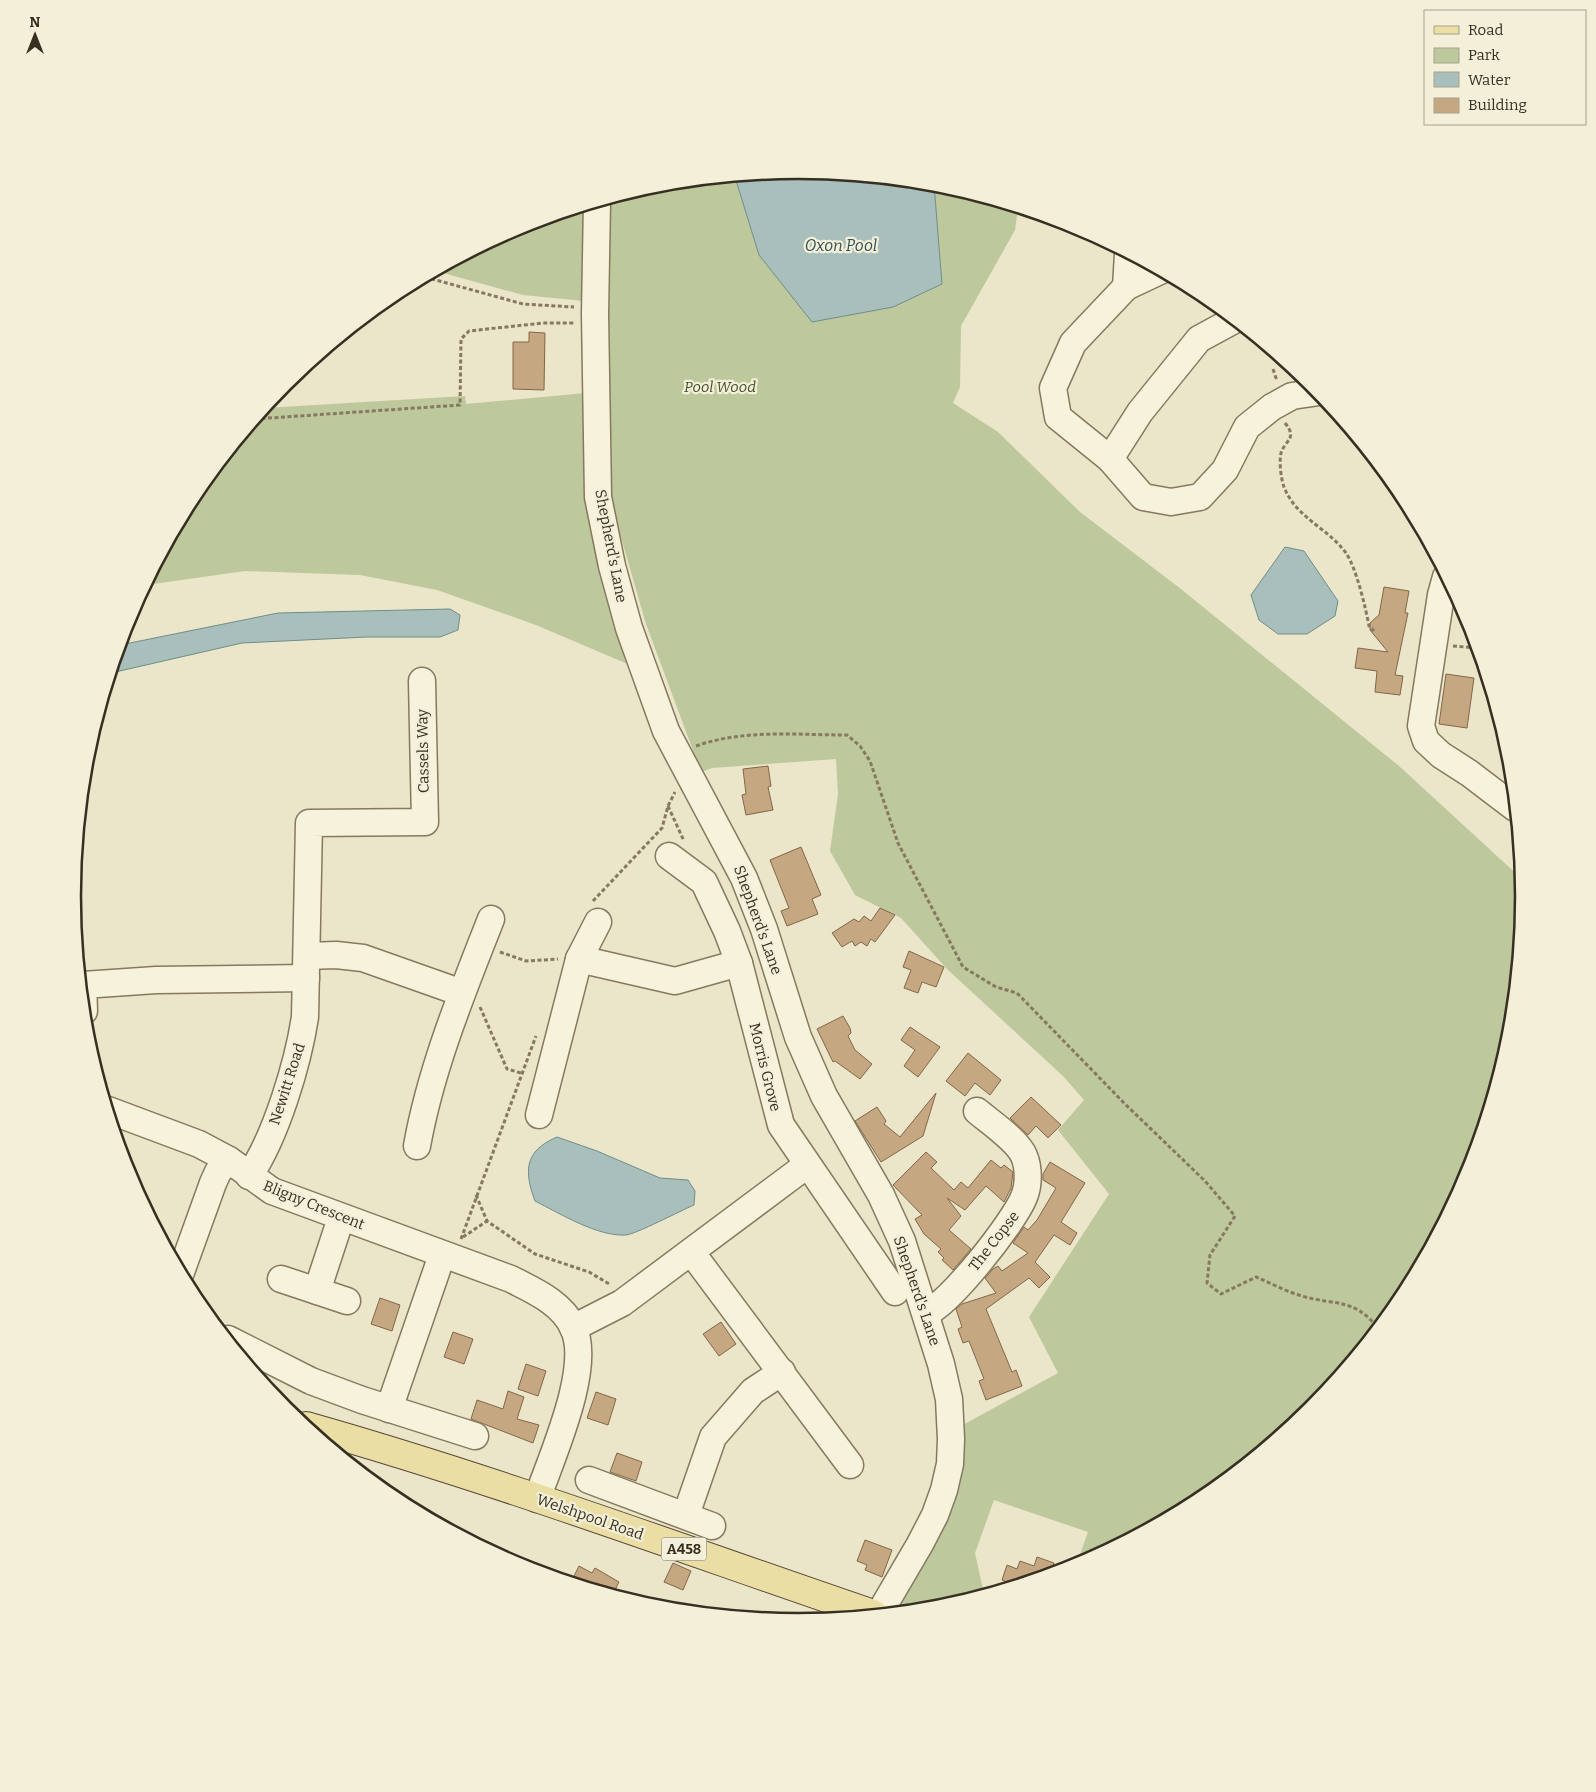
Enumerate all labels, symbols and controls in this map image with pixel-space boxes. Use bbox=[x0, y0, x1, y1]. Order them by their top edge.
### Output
north arrow bbox=[10, 10, 60, 60]
legend bbox=[1424, 10, 1586, 125]
text: N bbox=[30, 14, 41, 31]
text: Road bbox=[1468, 21, 1503, 39]
text: Park bbox=[1468, 46, 1500, 64]
text: Water bbox=[1468, 71, 1511, 89]
text: Building bbox=[1468, 96, 1527, 114]
water label: Oxon Pool bbox=[805, 236, 877, 255]
park label: Pool Wood bbox=[684, 378, 756, 396]
street label: Shepherd's Lane bbox=[591, 488, 631, 604]
street label: Cassels Way bbox=[413, 709, 433, 793]
street label: Shepherd's Lane bbox=[730, 863, 786, 977]
street label: Morris Grove bbox=[745, 1021, 785, 1113]
street label: Newitt Road bbox=[265, 1041, 309, 1127]
street label: Bligny Crescent bbox=[261, 1176, 368, 1234]
street label: The Copse bbox=[965, 1207, 1023, 1275]
street label: Shepherd's Lane bbox=[890, 1234, 944, 1348]
street label: Welshpool Road bbox=[534, 1490, 646, 1544]
road number: A458 bbox=[662, 1538, 706, 1560]

